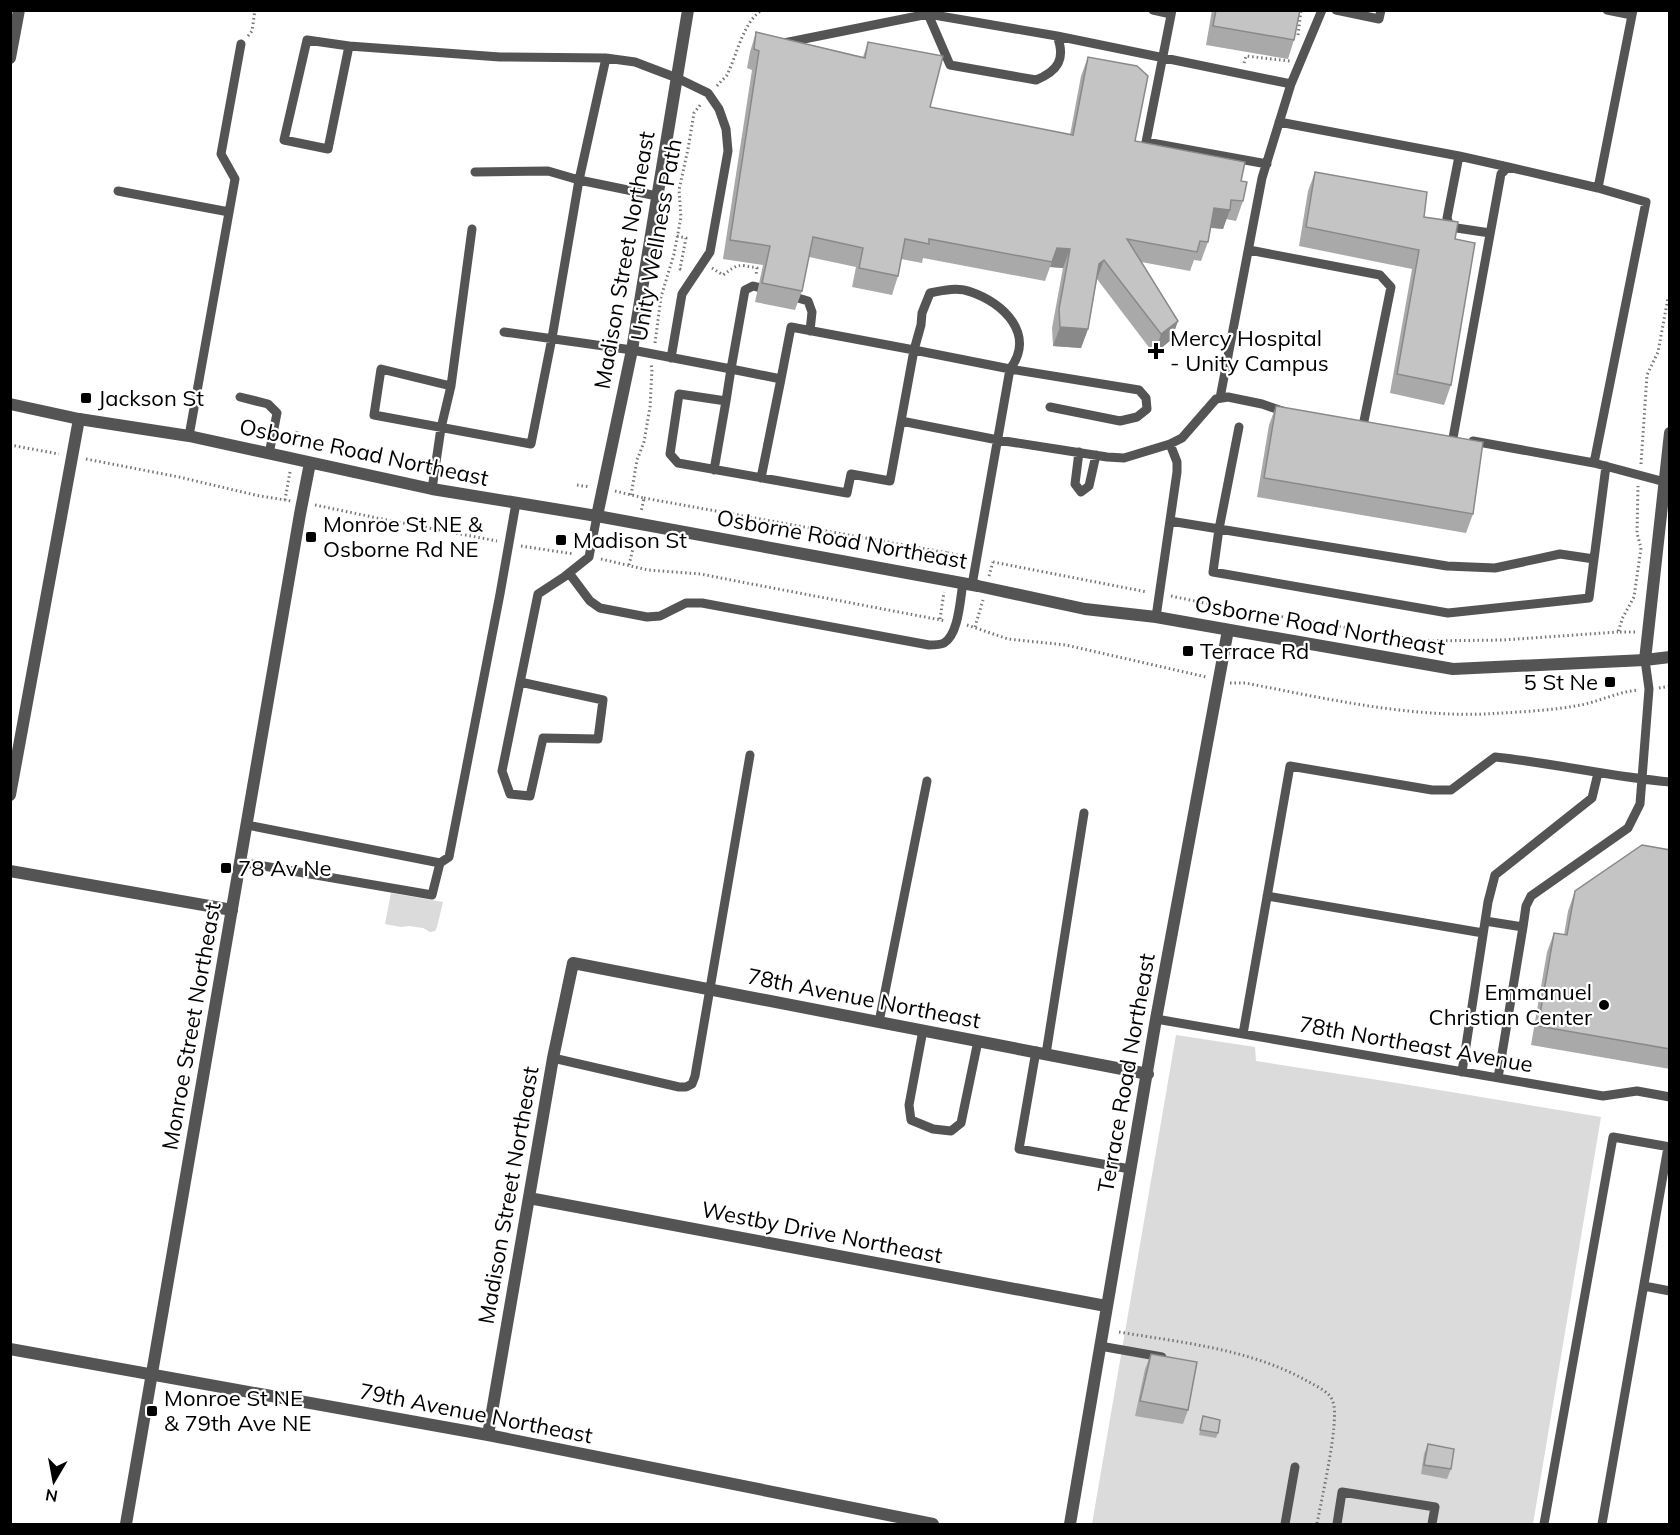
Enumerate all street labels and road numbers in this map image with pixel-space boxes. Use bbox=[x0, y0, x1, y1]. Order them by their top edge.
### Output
street label: Madison Street Northeast bbox=[588, 129, 661, 391]
street label: Unity Wellness Path bbox=[624, 137, 688, 343]
street label: Osborne Road Northeast bbox=[237, 412, 491, 492]
street label: Osborne Road Northeast bbox=[715, 503, 970, 575]
street label: Osborne Road Northeast bbox=[1193, 589, 1448, 661]
street label: Monroe Street Northeast bbox=[155, 900, 227, 1152]
street label: Terrace Road Northeast bbox=[1091, 951, 1161, 1195]
street label: 78th Avenue Northeast bbox=[745, 962, 983, 1034]
street label: 78th Northeast Avenue bbox=[1297, 1010, 1535, 1078]
street label: Madison Street Northeast bbox=[472, 1064, 545, 1326]
street label: Westby Drive Northeast bbox=[699, 1195, 945, 1269]
street label: 79th Avenue Northeast bbox=[357, 1377, 595, 1449]

